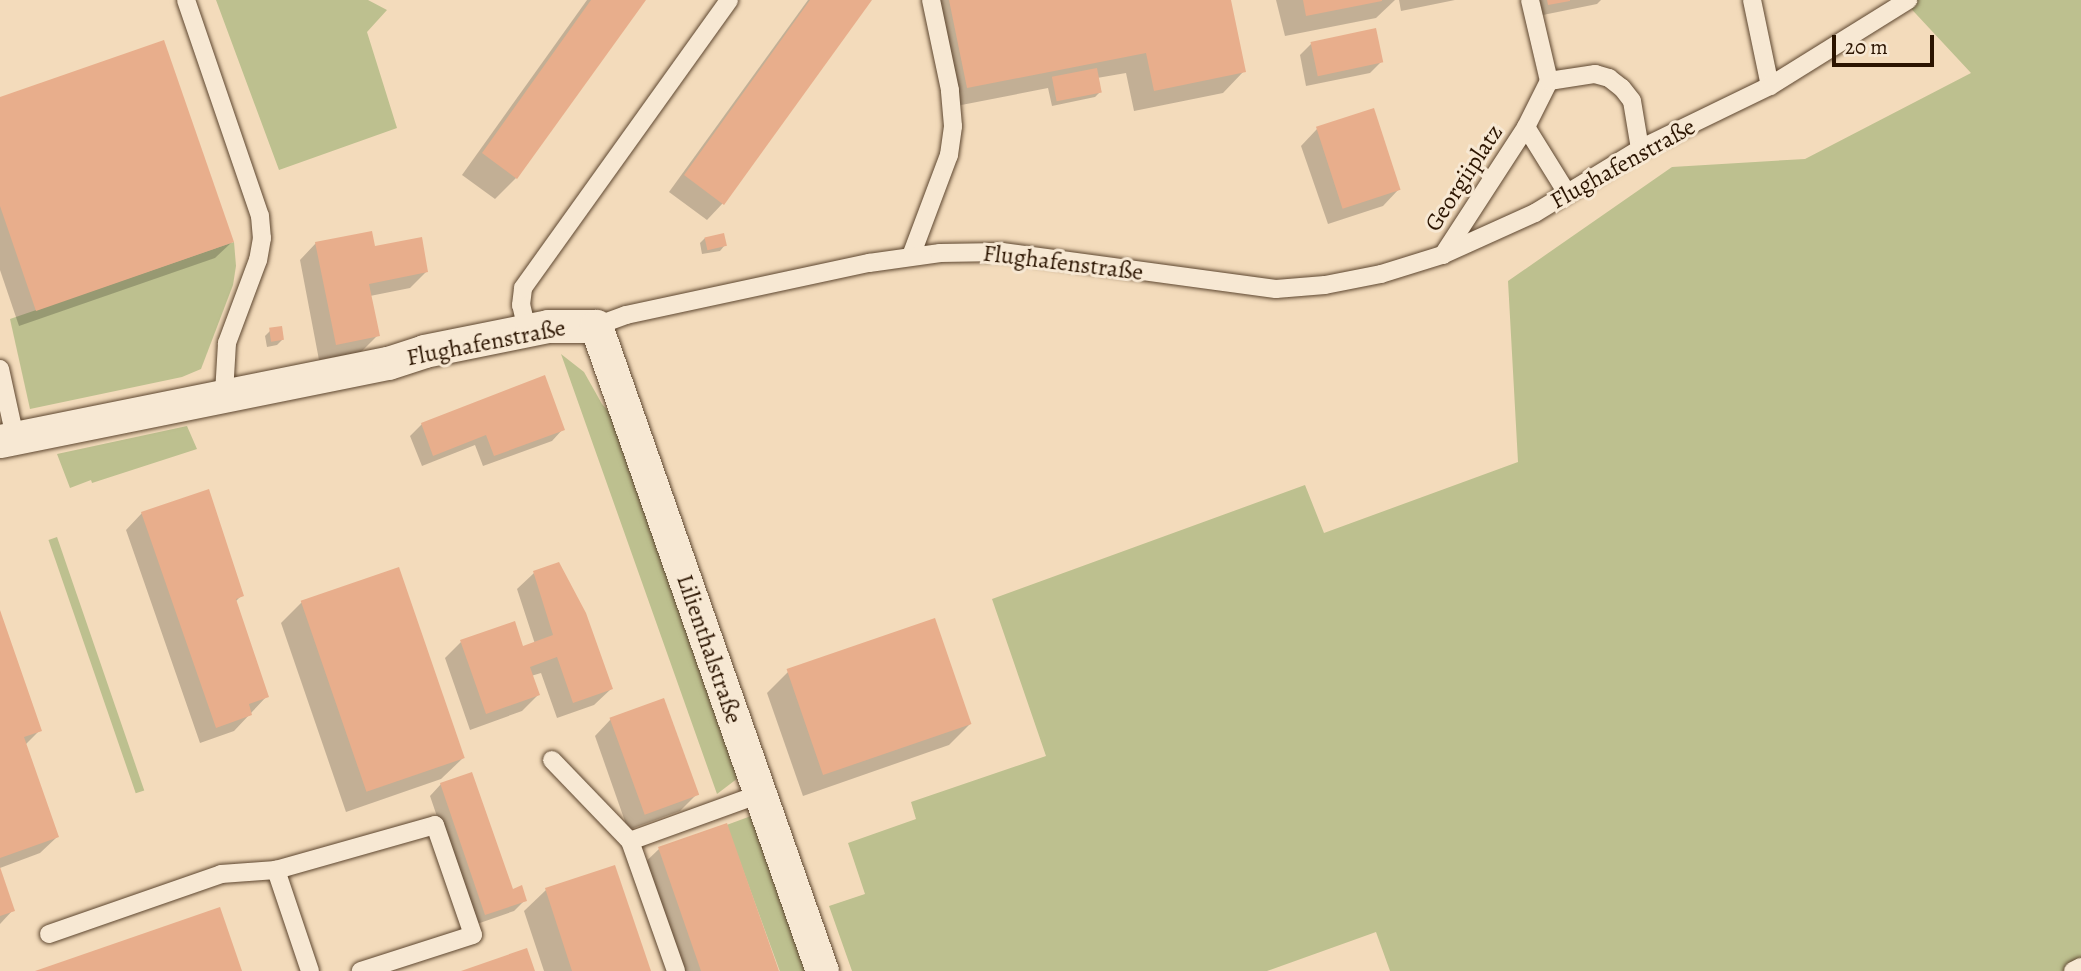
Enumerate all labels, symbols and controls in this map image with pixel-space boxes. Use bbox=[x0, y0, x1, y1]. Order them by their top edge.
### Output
scale bar bbox=[1836, 21, 1938, 65]
text: 20 m bbox=[1845, 33, 1888, 61]
street label: Flughafenstraße bbox=[1546, 112, 1700, 216]
street label: Georgiiplatz bbox=[1419, 119, 1509, 237]
street label: Flughafenstraße bbox=[981, 239, 1145, 287]
street label: Flughafenstraße bbox=[404, 313, 568, 373]
street label: Lilienthalstraße bbox=[670, 571, 748, 727]

